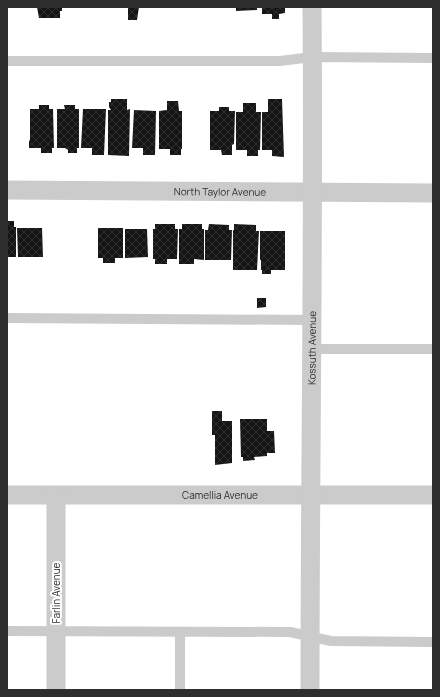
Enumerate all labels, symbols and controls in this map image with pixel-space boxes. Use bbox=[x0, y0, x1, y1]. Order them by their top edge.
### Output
street label: North Taylor Avenue bbox=[174, 184, 266, 199]
street label: Kossuth Avenue bbox=[305, 311, 319, 385]
street label: Camellia Avenue bbox=[182, 488, 258, 502]
street label: Farlin Avenue bbox=[49, 562, 63, 623]

